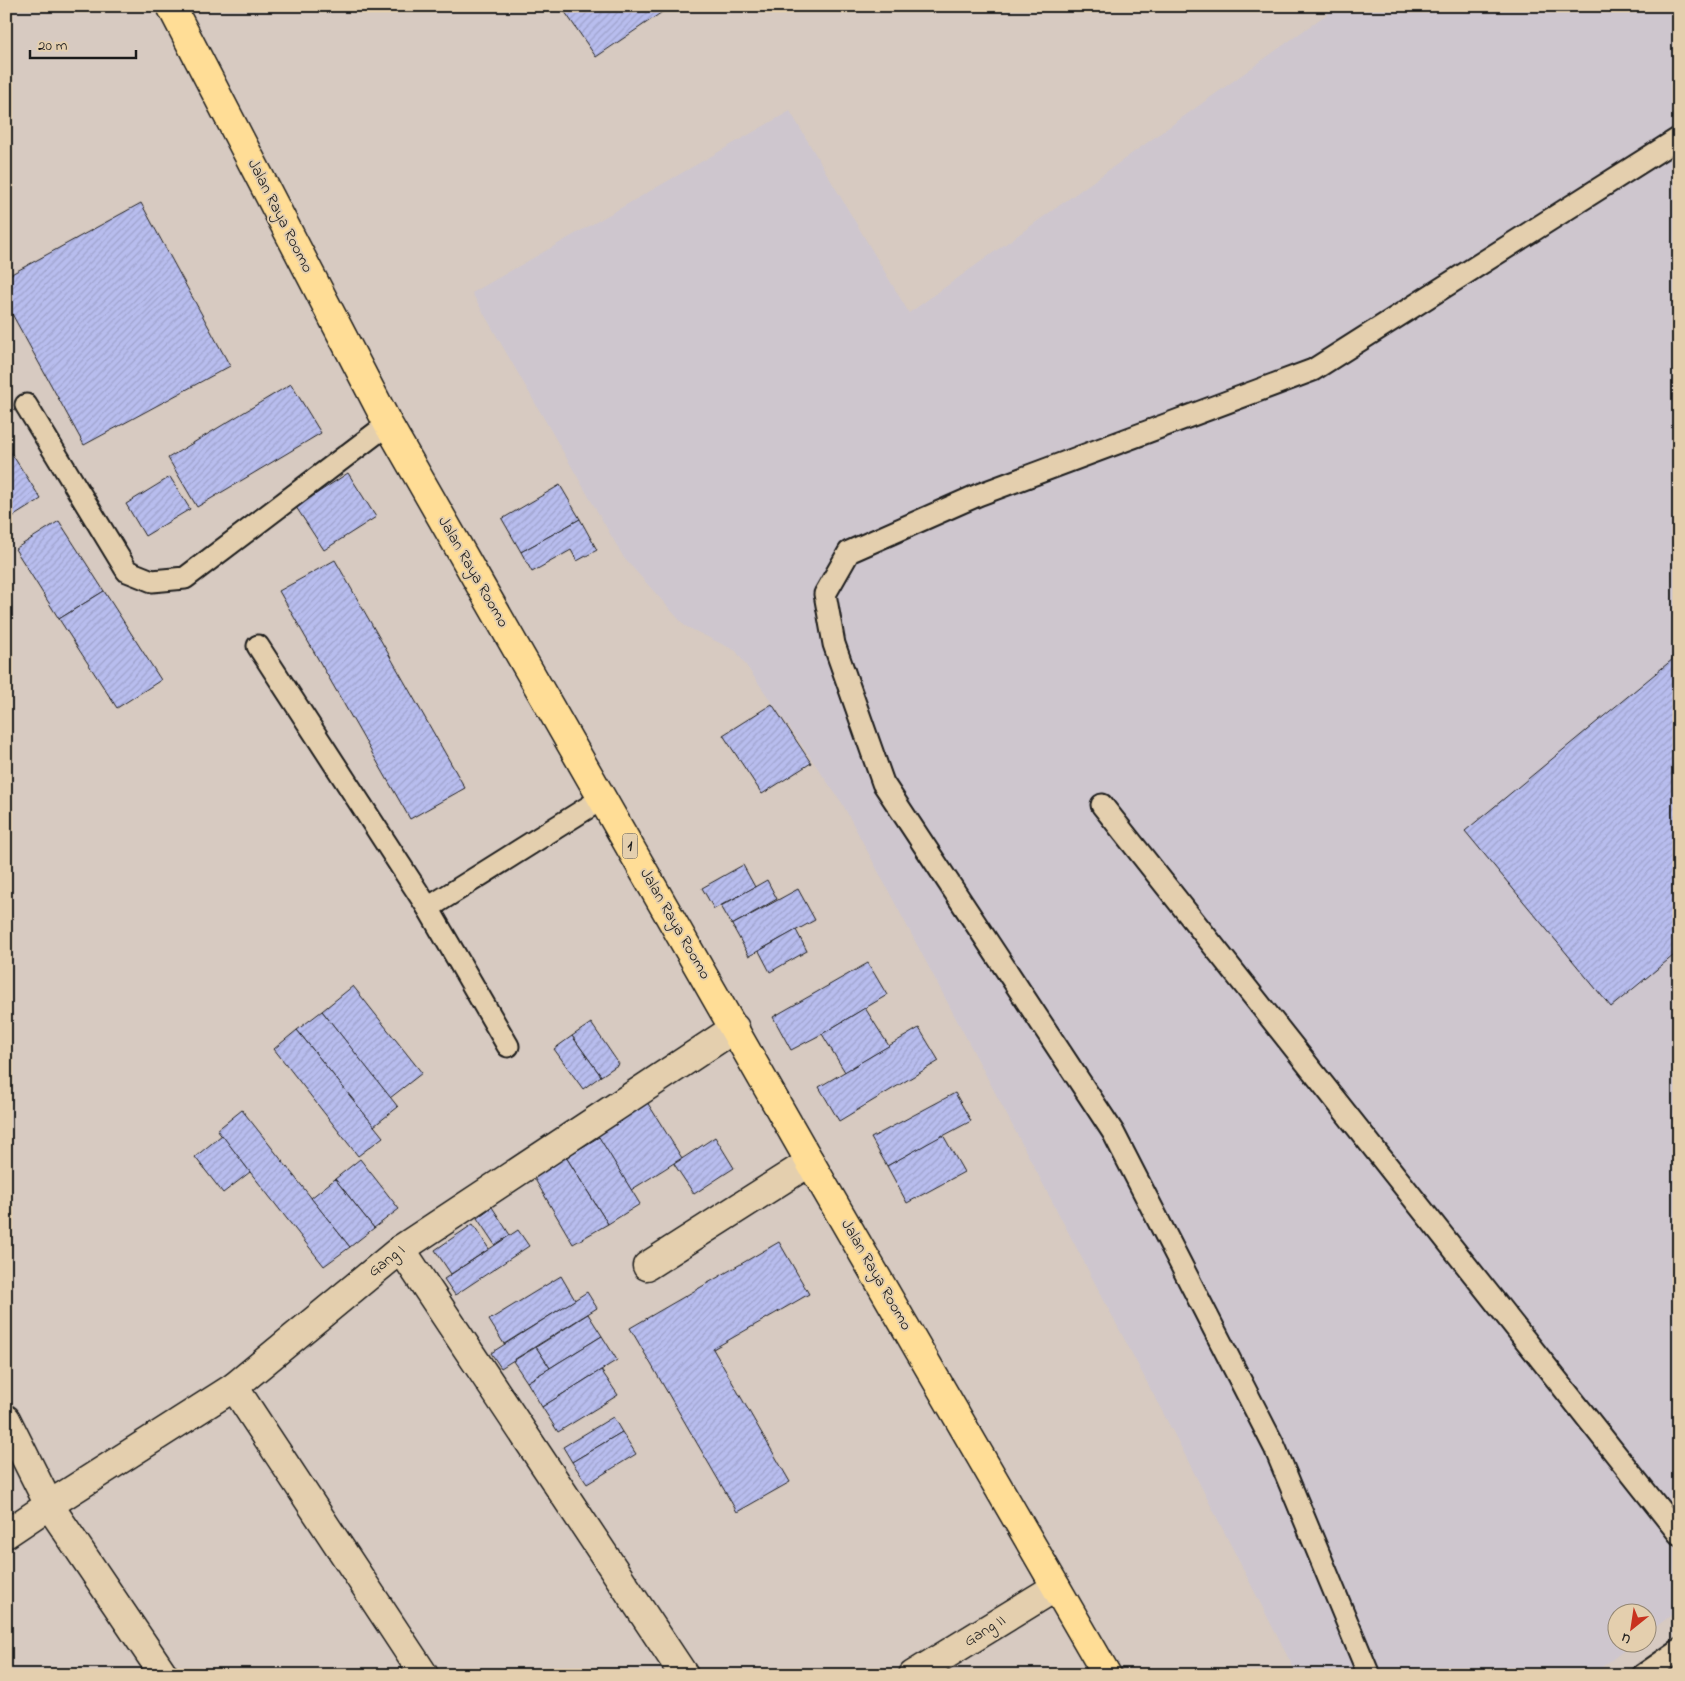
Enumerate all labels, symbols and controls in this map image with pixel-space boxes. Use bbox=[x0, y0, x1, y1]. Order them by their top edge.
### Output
scale bar bbox=[30, 28, 136, 60]
text: 20 m bbox=[38, 35, 68, 57]
street label: Jalan Raya Roomo bbox=[241, 155, 319, 277]
street label: Jalan Raya Roomo bbox=[431, 512, 515, 632]
road number: 1 bbox=[622, 834, 638, 858]
street label: Jalan Raya Roomo bbox=[633, 864, 717, 984]
street label: Jalan Raya Roomo bbox=[834, 1215, 918, 1335]
street label: Gang I bbox=[363, 1239, 411, 1283]
north arrow bbox=[1608, 1604, 1658, 1654]
street label: Gang II bbox=[959, 1609, 1011, 1653]
text: U bbox=[1617, 1627, 1635, 1649]

